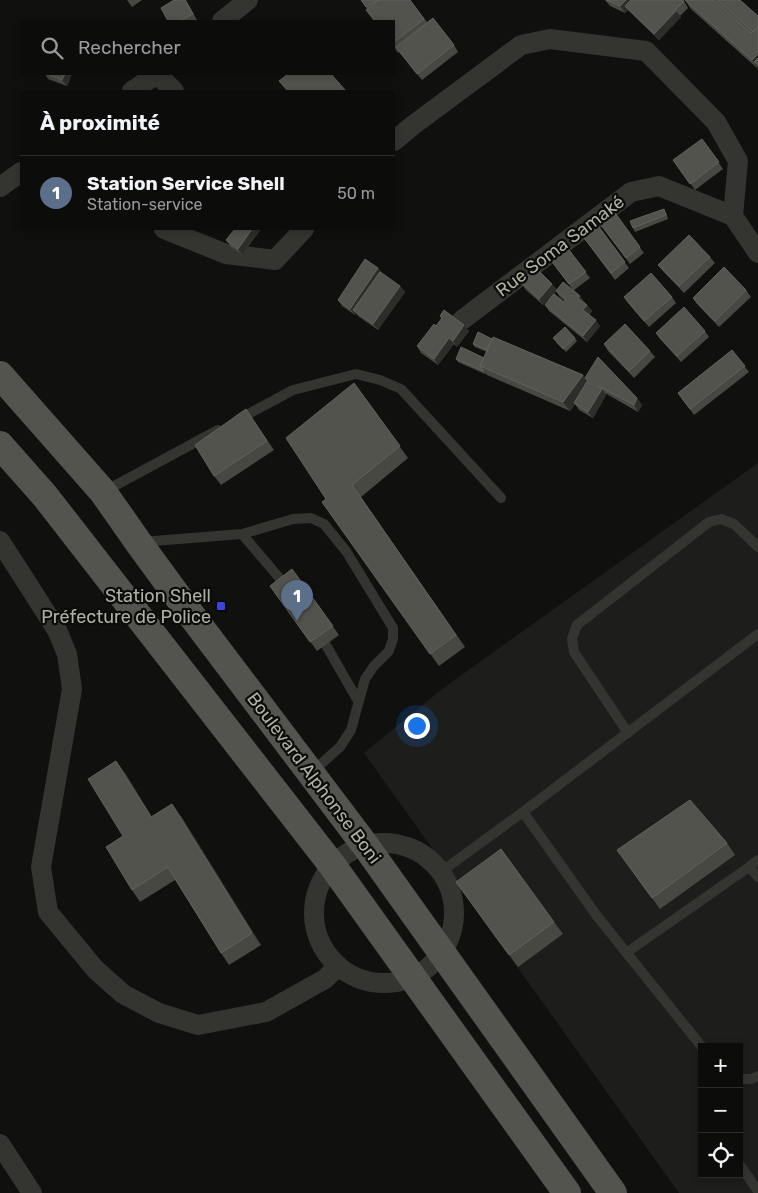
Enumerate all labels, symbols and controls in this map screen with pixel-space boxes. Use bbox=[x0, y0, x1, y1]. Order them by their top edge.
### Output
search box bbox=[20, 20, 395, 75]
icon: search bbox=[38, 34, 66, 62]
text: Rechercher bbox=[78, 36, 181, 59]
text: À proximité bbox=[40, 110, 160, 135]
text: Station Service Shell bbox=[87, 172, 285, 195]
text: 1 bbox=[52, 184, 60, 203]
text: 50 m bbox=[337, 184, 375, 203]
street label: Rue Soma Samaké bbox=[491, 191, 629, 301]
text: Station-service bbox=[87, 195, 202, 214]
pin: 1 bbox=[281, 580, 313, 621]
place label: Station Shell Préfecture de Police bbox=[41, 585, 211, 628]
marker: Station Shell Préfecture de Police bbox=[215, 600, 227, 612]
street label: Boulevard Alphonse Boni bbox=[242, 688, 386, 868]
your location bbox=[404, 713, 430, 739]
map controls bbox=[698, 1043, 743, 1178]
button: + bbox=[698, 1043, 743, 1088]
button: − bbox=[698, 1088, 743, 1133]
button: locate bbox=[698, 1133, 743, 1178]

